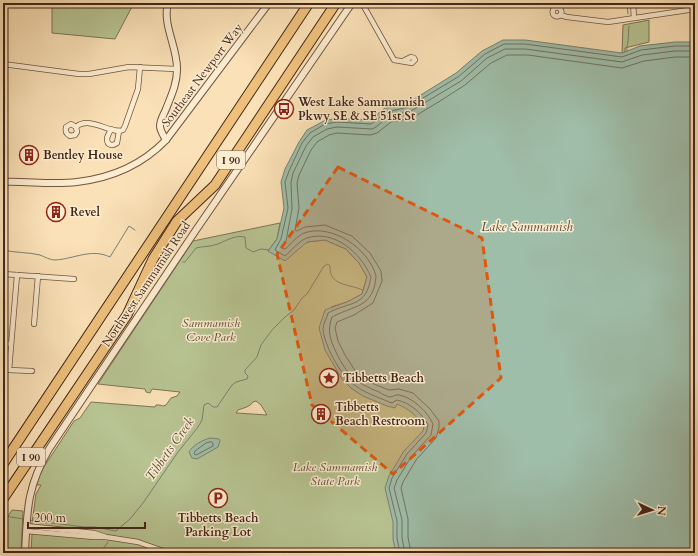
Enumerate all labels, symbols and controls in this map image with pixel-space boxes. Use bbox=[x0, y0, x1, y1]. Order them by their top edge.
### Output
street label: Southeast Newport Way bbox=[158, 20, 247, 130]
place label: West Lake Sammamish Pkwy SE & SE 51st St bbox=[297, 94, 425, 124]
bus stop icon: West Lake Sammamish Pkwy SE & SE 51st St bbox=[273, 98, 295, 120]
building icon: Bentley House bbox=[18, 144, 40, 166]
place label: Bentley House bbox=[43, 147, 123, 163]
road number: I 90 bbox=[217, 151, 245, 169]
building icon: Revel bbox=[45, 201, 67, 223]
place label: Revel bbox=[70, 204, 101, 220]
street label: Northwest Sammamish Road bbox=[98, 218, 194, 350]
water label: Lake Sammamish bbox=[481, 218, 574, 236]
park label: Sammamish Cove Park bbox=[182, 315, 240, 345]
place icon: Tibbetts Beach bbox=[318, 367, 340, 389]
place label: Tibbetts Beach bbox=[343, 370, 424, 386]
place label: Tibbetts Beach Restroom bbox=[335, 399, 426, 429]
building icon: Tibbetts Beach Restroom bbox=[310, 403, 332, 425]
water label: Tibbetts Creek bbox=[141, 413, 199, 484]
road number: I 90 bbox=[17, 448, 45, 466]
park label: Lake Sammamish State Park bbox=[293, 459, 378, 489]
parking icon: Tibbetts Beach Parking Lot bbox=[207, 487, 229, 509]
north arrow bbox=[632, 490, 672, 530]
scale bar bbox=[28, 504, 145, 530]
text: N bbox=[654, 505, 669, 516]
text: 200 m bbox=[34, 510, 67, 526]
place label: Tibbetts Beach Parking Lot bbox=[178, 510, 259, 540]

